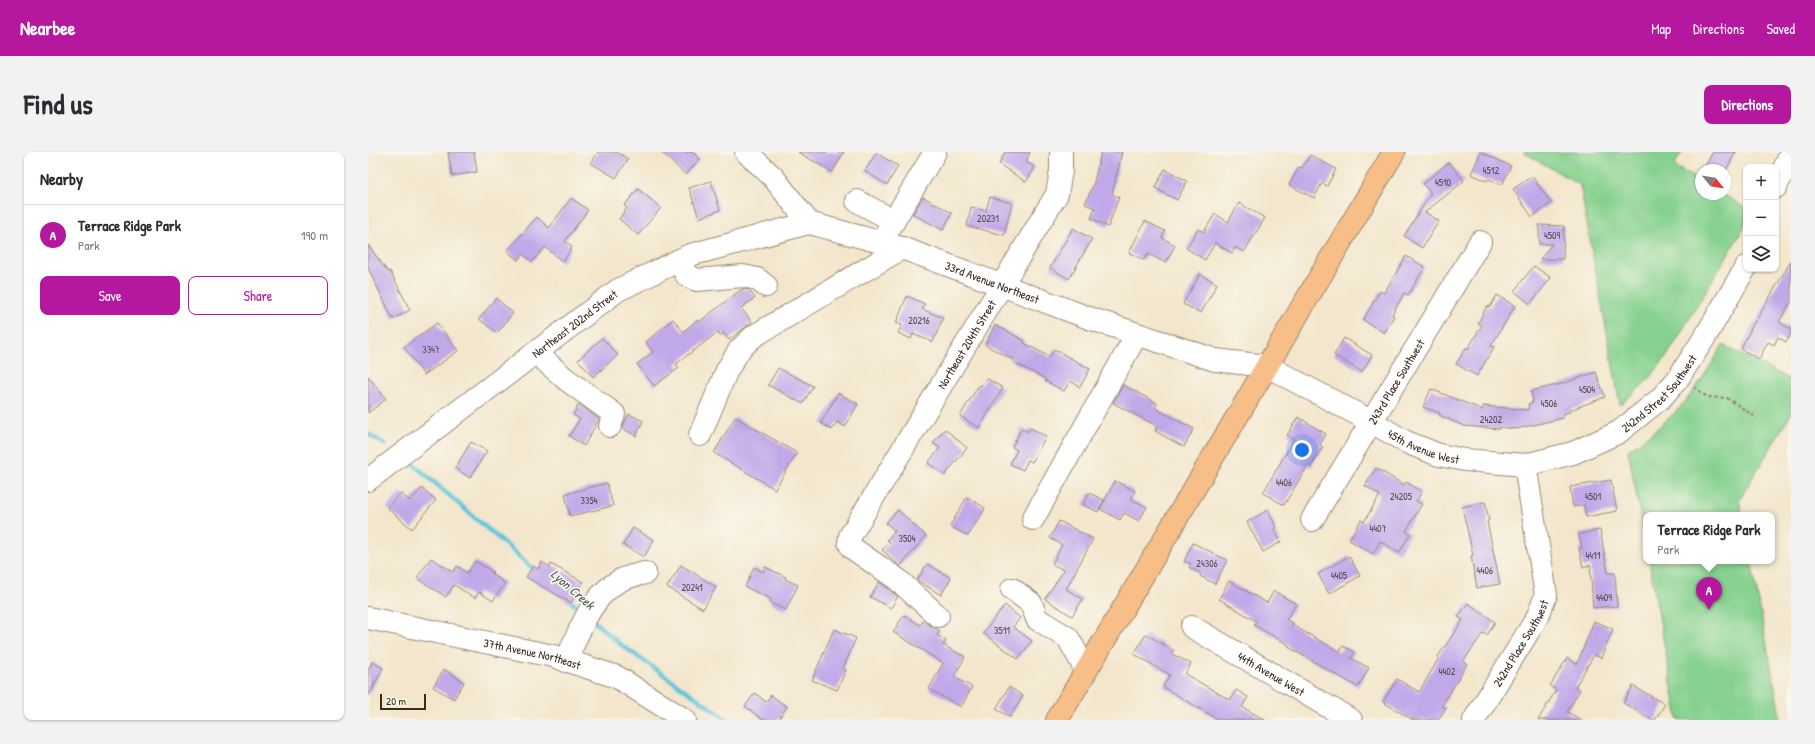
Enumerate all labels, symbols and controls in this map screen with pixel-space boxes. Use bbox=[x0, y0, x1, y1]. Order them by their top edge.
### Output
text: Nearbee bbox=[20, 15, 75, 41]
text: Map bbox=[1651, 19, 1671, 38]
text: Directions bbox=[1693, 19, 1744, 38]
text: Saved bbox=[1766, 19, 1795, 38]
text: Find us bbox=[24, 85, 93, 123]
button: Directions bbox=[1704, 85, 1791, 124]
house number: 4512 bbox=[1483, 164, 1499, 177]
north arrow bbox=[1695, 164, 1731, 200]
map controls bbox=[1743, 164, 1779, 272]
button: + bbox=[1743, 164, 1779, 200]
text: Nearby bbox=[40, 167, 83, 190]
house number: 4510 bbox=[1435, 176, 1452, 189]
button: − bbox=[1743, 200, 1779, 236]
house number: 20231 bbox=[977, 212, 999, 225]
text: Terrace Ridge Park bbox=[78, 215, 181, 236]
text: A bbox=[50, 226, 56, 244]
text: 190 m bbox=[301, 226, 328, 244]
house number: 4509 bbox=[1544, 229, 1560, 242]
text: Park bbox=[78, 236, 100, 254]
button: layers bbox=[1743, 236, 1779, 272]
street label: 33rd Avenue Northeast bbox=[943, 256, 1043, 308]
button: Save bbox=[40, 276, 180, 315]
button: Share bbox=[188, 276, 328, 315]
street label: Northeast 202nd Street bbox=[528, 285, 621, 361]
street label: Northeast 204th Street bbox=[933, 296, 1000, 392]
house number: 20216 bbox=[908, 314, 930, 327]
street label: 243rd Place Southwest bbox=[1363, 335, 1429, 427]
house number: 3347 bbox=[422, 343, 440, 356]
street label: 242nd Street Southwest bbox=[1617, 350, 1701, 436]
house number: 4504 bbox=[1579, 383, 1595, 396]
house number: 4506 bbox=[1541, 397, 1557, 410]
house number: 24202 bbox=[1480, 413, 1502, 426]
street label: 45th Avenue West bbox=[1385, 425, 1462, 467]
your location bbox=[1292, 440, 1312, 460]
house number: 4406 bbox=[1276, 476, 1292, 489]
house number: 24205 bbox=[1390, 490, 1413, 503]
house number: 4501 bbox=[1585, 490, 1601, 503]
house number: 3354 bbox=[581, 494, 598, 507]
popup bbox=[1643, 512, 1775, 564]
text: Terrace Ridge Park bbox=[1658, 519, 1760, 540]
house number: 4407 bbox=[1370, 522, 1387, 535]
house number: 3504 bbox=[899, 532, 916, 545]
text: Park bbox=[1658, 540, 1679, 558]
house number: 4411 bbox=[1586, 549, 1601, 562]
house number: 24306 bbox=[1196, 557, 1218, 570]
house number: 4406 bbox=[1477, 564, 1493, 577]
water label: Lyon Creek bbox=[547, 565, 600, 614]
house number: 4405 bbox=[1331, 569, 1348, 582]
pin: A bbox=[1696, 577, 1722, 610]
house number: 20241 bbox=[681, 581, 703, 594]
house number: 4409 bbox=[1596, 591, 1612, 604]
street label: 242nd Place Southwest bbox=[1488, 596, 1552, 690]
house number: 3511 bbox=[994, 624, 1010, 637]
street label: 37th Avenue Northeast bbox=[482, 633, 584, 673]
street label: 44th Avenue West bbox=[1235, 647, 1309, 700]
house number: 4402 bbox=[1439, 665, 1456, 678]
scale bar bbox=[380, 692, 426, 711]
text: 20 m bbox=[386, 694, 406, 708]

